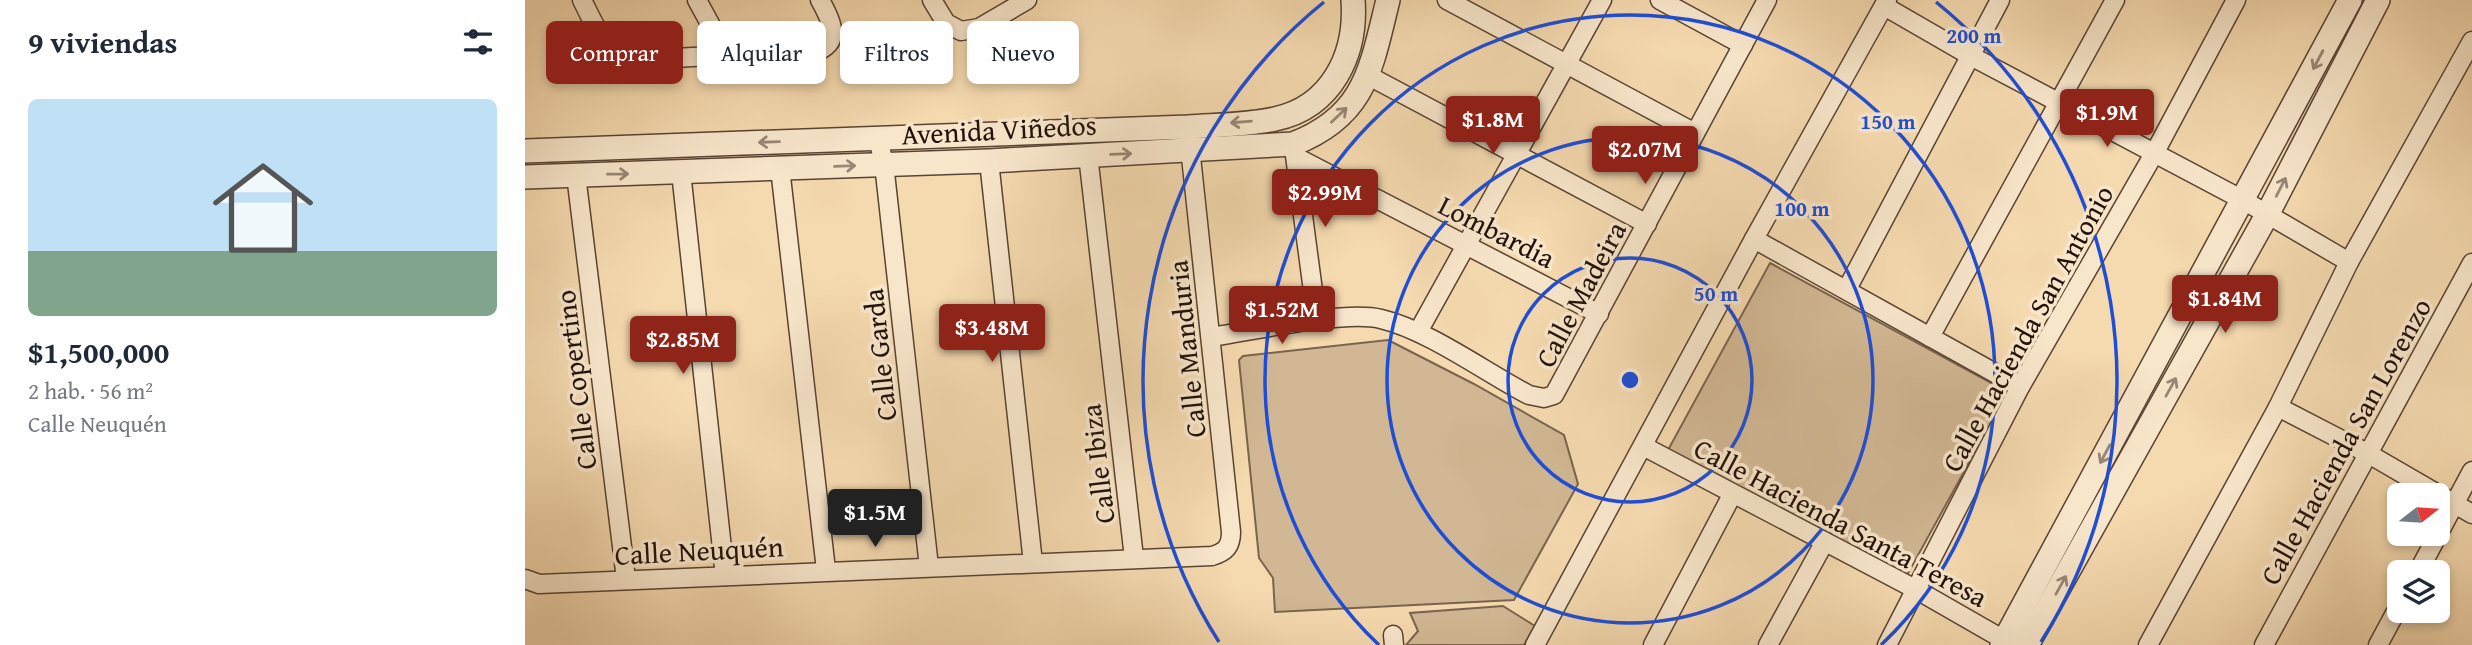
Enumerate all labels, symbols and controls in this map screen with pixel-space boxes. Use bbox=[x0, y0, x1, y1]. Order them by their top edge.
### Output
text: 9 viviendas bbox=[28, 20, 177, 64]
text: 200 m bbox=[1946, 20, 2002, 51]
chip: Comprar bbox=[546, 21, 683, 84]
chip: Alquilar bbox=[697, 21, 826, 84]
chip: Filtros bbox=[840, 21, 953, 84]
chip: Nuevo bbox=[967, 21, 1079, 84]
icon: filters bbox=[459, 23, 497, 61]
one-way arrow bbox=[2311, 49, 2324, 70]
pin: $1.9M bbox=[2058, 90, 2156, 149]
text: $1.9M bbox=[2076, 95, 2138, 128]
pin: $1.8M bbox=[1444, 96, 1542, 156]
text: $1.8M bbox=[1462, 102, 1524, 135]
street label: Avenida Viñedos bbox=[900, 103, 1098, 155]
text: 150 m bbox=[1860, 106, 1916, 137]
one-way arrow bbox=[1330, 107, 1347, 124]
one-way arrow bbox=[1230, 116, 1253, 129]
pin: $2.07M bbox=[1588, 127, 1702, 186]
text: $2.07M bbox=[1608, 132, 1682, 165]
one-way arrow bbox=[758, 136, 781, 149]
icon: home bbox=[200, 145, 326, 271]
one-way arrow bbox=[1110, 147, 1133, 160]
one-way arrow bbox=[833, 159, 856, 172]
one-way arrow bbox=[606, 167, 629, 181]
pin: $2.99M bbox=[1268, 170, 1382, 229]
text: $2.99M bbox=[1288, 175, 1362, 208]
street label: Calle Hacienda San Antonio bbox=[1931, 177, 2123, 479]
one-way arrow bbox=[2274, 178, 2288, 198]
street label: Lombardia bbox=[1432, 184, 1563, 278]
text: 100 m bbox=[1774, 193, 1830, 224]
street label: Calle Madeira bbox=[1524, 213, 1636, 374]
street label: Calle Manduria bbox=[1156, 258, 1216, 440]
pin: $1.84M bbox=[2168, 276, 2282, 335]
text: 50 m bbox=[1694, 278, 1738, 309]
text: $1.84M bbox=[2188, 281, 2262, 314]
street label: Calle Garda bbox=[852, 286, 906, 423]
pin: $1.52M bbox=[1225, 286, 1339, 346]
street label: Calle Copertino bbox=[544, 288, 606, 472]
street label: Calle Hacienda San Lorenzo bbox=[2249, 290, 2441, 592]
text: $1.52M bbox=[1245, 292, 1319, 325]
pin: $3.48M bbox=[935, 304, 1049, 364]
text: $3.48M bbox=[955, 310, 1029, 343]
pin: $2.85M bbox=[626, 316, 740, 376]
text: $2.85M bbox=[646, 322, 720, 355]
text: $1,500,000 bbox=[28, 330, 169, 374]
centre of rings bbox=[1618, 368, 1642, 392]
text: 2 hab. · 56 m² bbox=[28, 374, 153, 407]
one-way arrow bbox=[2164, 377, 2178, 397]
street label: Calle Ibiza bbox=[1069, 401, 1125, 526]
text: Calle Neuquén bbox=[28, 407, 167, 440]
street label: Calle Hacienda Santa Teresa bbox=[1687, 427, 1996, 617]
one-way arrow bbox=[2098, 444, 2112, 464]
north arrow bbox=[2387, 483, 2450, 546]
map controls bbox=[2387, 483, 2450, 623]
pin: $1.5M bbox=[826, 490, 924, 549]
text: $1.5M bbox=[844, 495, 906, 528]
street label: Calle Neuquén bbox=[614, 525, 785, 575]
button: layers bbox=[2387, 560, 2450, 623]
one-way arrow bbox=[2054, 576, 2068, 596]

